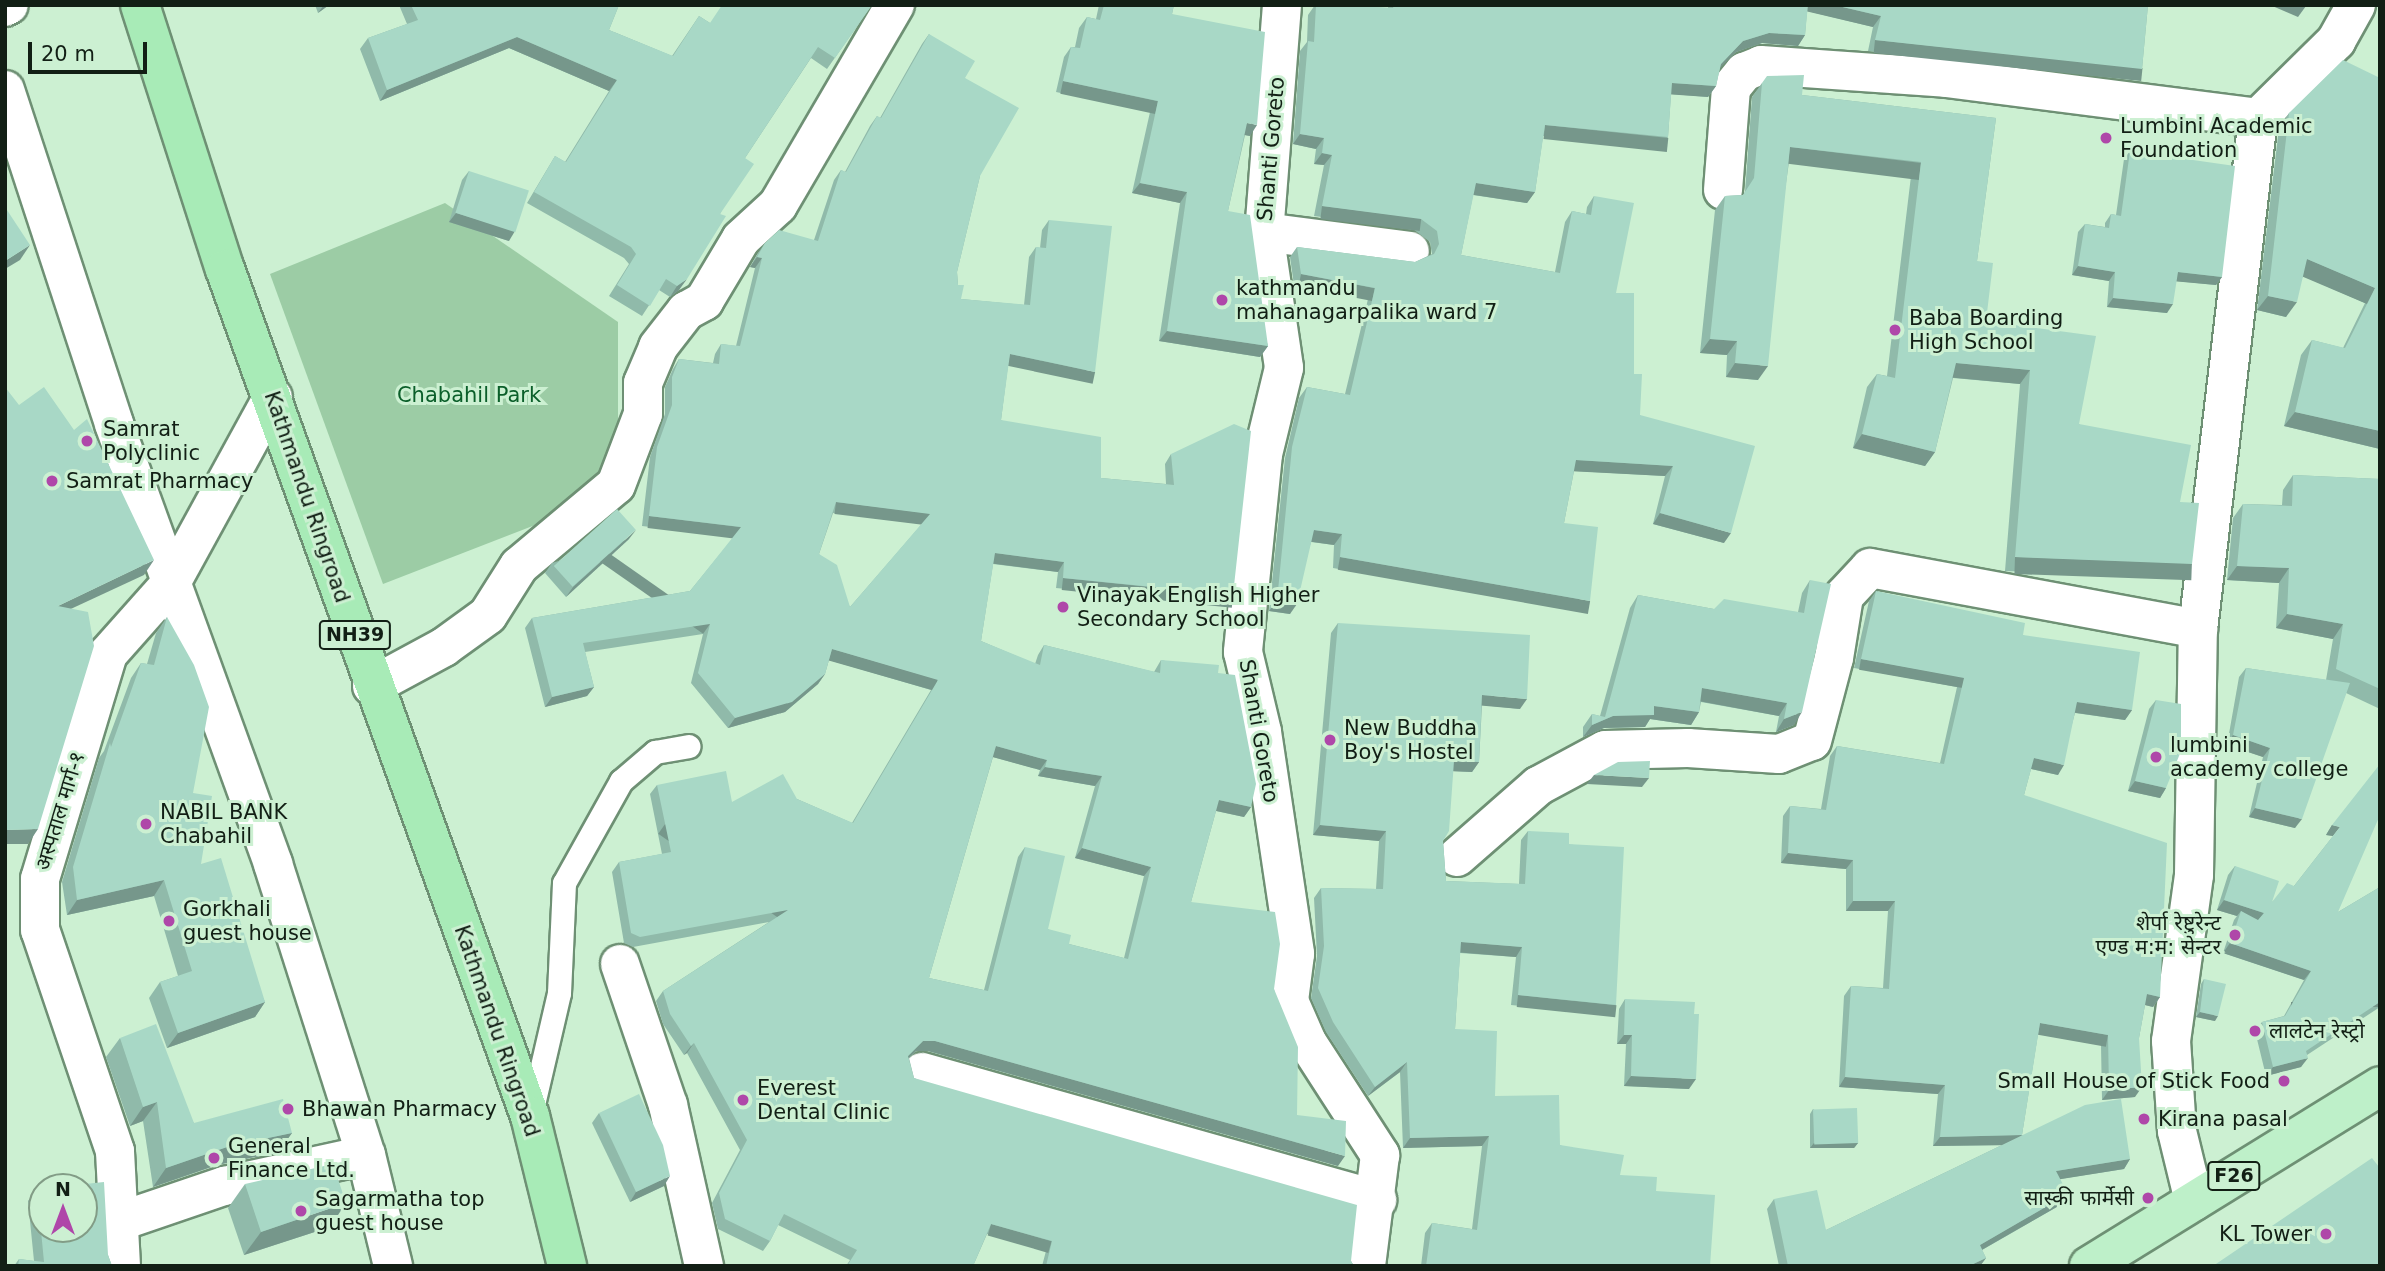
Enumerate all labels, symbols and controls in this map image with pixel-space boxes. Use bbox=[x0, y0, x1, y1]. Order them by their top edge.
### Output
scale bar bbox=[32, 28, 150, 72]
text: 20 m bbox=[41, 42, 95, 66]
street label: Shanti Goreto bbox=[1252, 76, 1290, 222]
place label: Lumbini Academic Foundation bbox=[2120, 113, 2313, 163]
marker: Lumbini Academic Foundation bbox=[2098, 130, 2114, 146]
place label: kathmandu mahanagarpalika ward 7 bbox=[1236, 275, 1497, 325]
marker: kathmandu mahanagarpalika ward 7 bbox=[1214, 292, 1230, 308]
place label: Baba Boarding High School bbox=[1909, 305, 2063, 355]
marker: Baba Boarding High School bbox=[1887, 322, 1903, 338]
park label: Chabahil Park bbox=[397, 382, 541, 408]
street label: Kathmandu Ringroad bbox=[259, 388, 355, 606]
place label: Samrat Polyclinic bbox=[103, 416, 200, 466]
marker: Samrat Polyclinic bbox=[77, 431, 97, 451]
place label: Samrat Pharmacy bbox=[66, 468, 253, 494]
marker: Samrat Pharmacy bbox=[44, 473, 60, 489]
place label: Vinayak English Higher Secondary School bbox=[1077, 582, 1319, 632]
marker: Vinayak English Higher Secondary School bbox=[1055, 599, 1071, 615]
road number: NH39 bbox=[318, 620, 392, 650]
street label: Shanti Goreto bbox=[1234, 657, 1284, 805]
place label: New Buddha Boy's Hostel bbox=[1344, 715, 1477, 765]
marker: New Buddha Boy's Hostel bbox=[1322, 732, 1338, 748]
place label: lumbini academy college bbox=[2170, 732, 2348, 782]
street label: अस्पताल मार्ग-१ bbox=[30, 749, 90, 873]
marker: lumbini academy college bbox=[2148, 749, 2164, 765]
place label: NABIL BANK Chabahil bbox=[160, 799, 287, 849]
marker: NABIL BANK Chabahil bbox=[138, 816, 154, 832]
place label: Gorkhali guest house bbox=[183, 896, 312, 946]
place label: शेर्पा रेष्टुरेन्ट एण्ड म:म: सेन्टर bbox=[2096, 910, 2221, 960]
marker: Gorkhali guest house bbox=[161, 913, 177, 929]
street label: Kathmandu Ringroad bbox=[449, 922, 545, 1140]
marker: शेर्पा रेष्टुरेन्ट एण्ड म:म: सेन्टर bbox=[2227, 927, 2243, 943]
place label: लालटेन रेस्ट्रो bbox=[2269, 1018, 2365, 1044]
marker: लालटेन रेस्ट्रो bbox=[2247, 1023, 2263, 1039]
place label: Small House of Stick Food bbox=[1997, 1068, 2270, 1094]
marker: Small House of Stick Food bbox=[2276, 1073, 2292, 1089]
place label: Everest Dental Clinic bbox=[757, 1075, 890, 1125]
marker: Everest Dental Clinic bbox=[735, 1092, 751, 1108]
place label: Bhawan Pharmacy bbox=[302, 1096, 497, 1122]
marker: Bhawan Pharmacy bbox=[280, 1101, 296, 1117]
place label: Kirana pasal bbox=[2158, 1106, 2288, 1132]
marker: Kirana pasal bbox=[2136, 1111, 2152, 1127]
place label: General Finance Ltd. bbox=[228, 1133, 355, 1183]
marker: General Finance Ltd. bbox=[206, 1150, 222, 1166]
road number: F26 bbox=[2206, 1160, 2262, 1192]
north arrow bbox=[28, 1173, 98, 1243]
text: N bbox=[55, 1178, 71, 1200]
place label: सास्की फार्मेसी bbox=[2024, 1185, 2134, 1211]
place label: Sagarmatha top guest house bbox=[315, 1186, 484, 1236]
marker: सास्की फार्मेसी bbox=[2140, 1190, 2156, 1206]
marker: Sagarmatha top guest house bbox=[293, 1203, 309, 1219]
place label: KL Tower bbox=[2219, 1221, 2312, 1247]
marker: KL Tower bbox=[2318, 1226, 2334, 1242]

